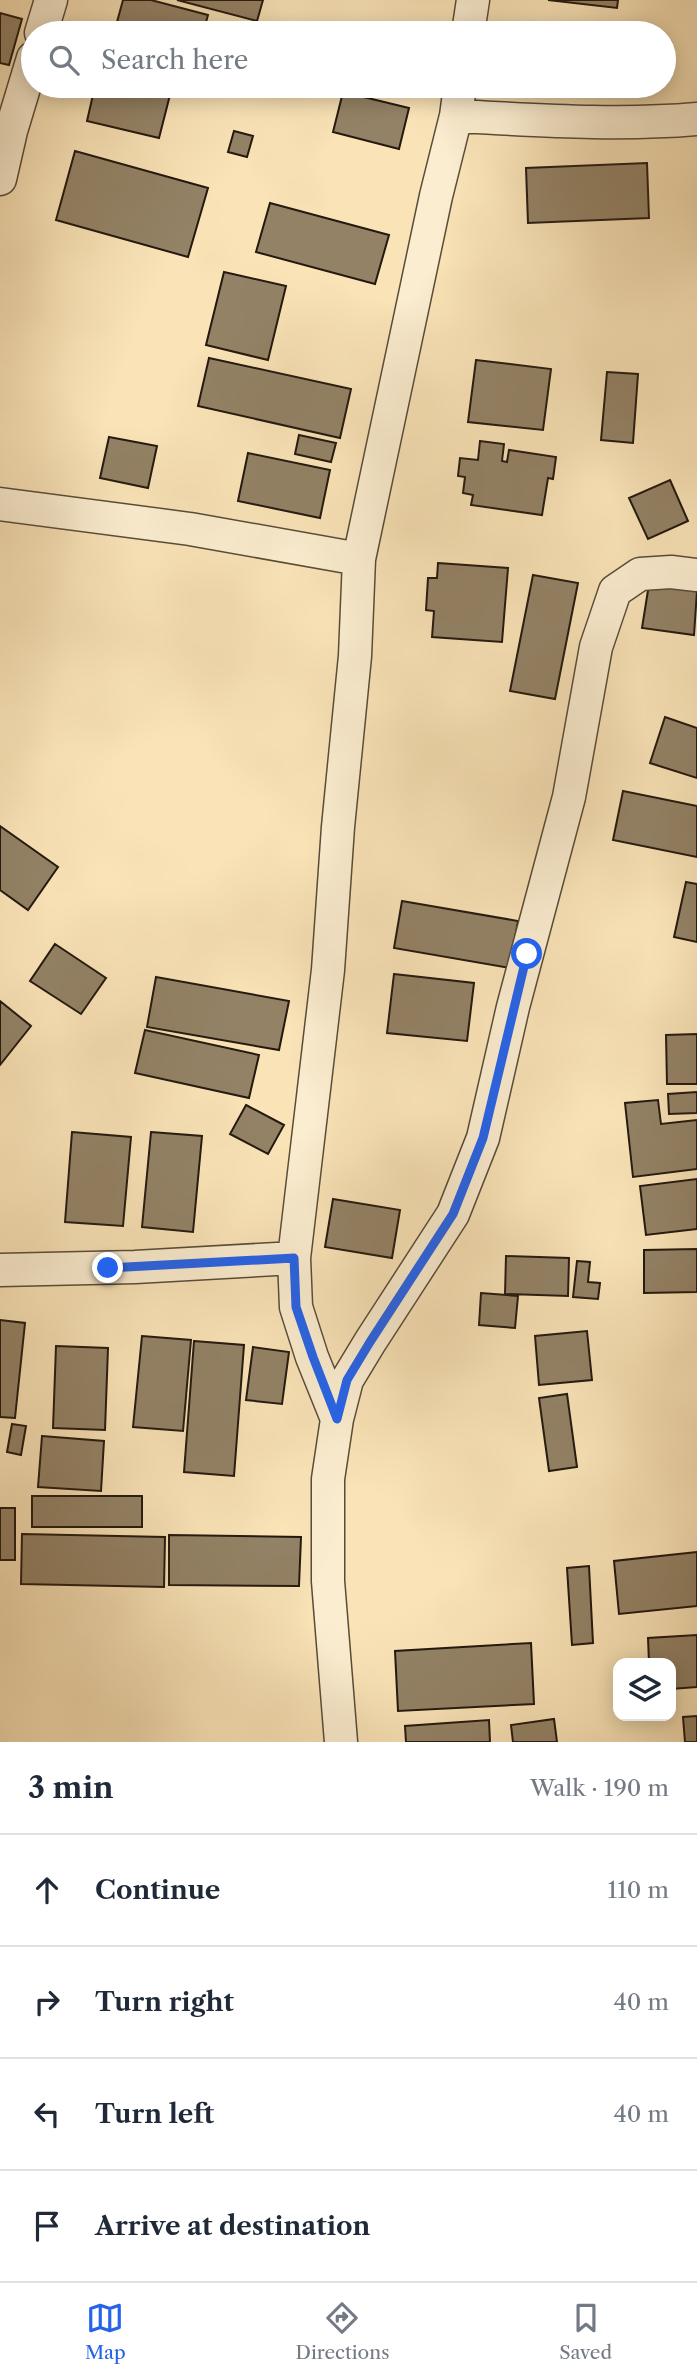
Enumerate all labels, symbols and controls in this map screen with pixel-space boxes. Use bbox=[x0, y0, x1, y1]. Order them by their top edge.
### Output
search box bbox=[21, 21, 676, 98]
icon: search bbox=[45, 41, 83, 79]
text: Search here bbox=[101, 44, 248, 76]
route start bbox=[511, 938, 542, 969]
route end bbox=[92, 1252, 123, 1283]
map controls bbox=[613, 1658, 676, 1721]
button: layers bbox=[613, 1658, 676, 1721]
text: 3 min bbox=[28, 1769, 114, 1806]
text: Walk · 190 m bbox=[530, 1774, 669, 1802]
icon: ahead bbox=[28, 1871, 66, 1909]
text: Continue bbox=[95, 1874, 220, 1906]
text: 110 m bbox=[608, 1876, 669, 1904]
icon: right bbox=[28, 1983, 66, 2021]
text: Turn right bbox=[95, 1986, 234, 2018]
text: 40 m bbox=[614, 1988, 669, 2016]
icon: left bbox=[28, 2095, 66, 2133]
text: Turn left bbox=[95, 2098, 214, 2130]
text: 40 m bbox=[614, 2100, 669, 2128]
icon: arrive bbox=[28, 2207, 66, 2245]
text: Arrive at destination bbox=[95, 2210, 370, 2242]
tab: Map bbox=[85, 2299, 126, 2364]
tab: Directions bbox=[296, 2299, 389, 2364]
tab: Saved bbox=[559, 2299, 612, 2364]

